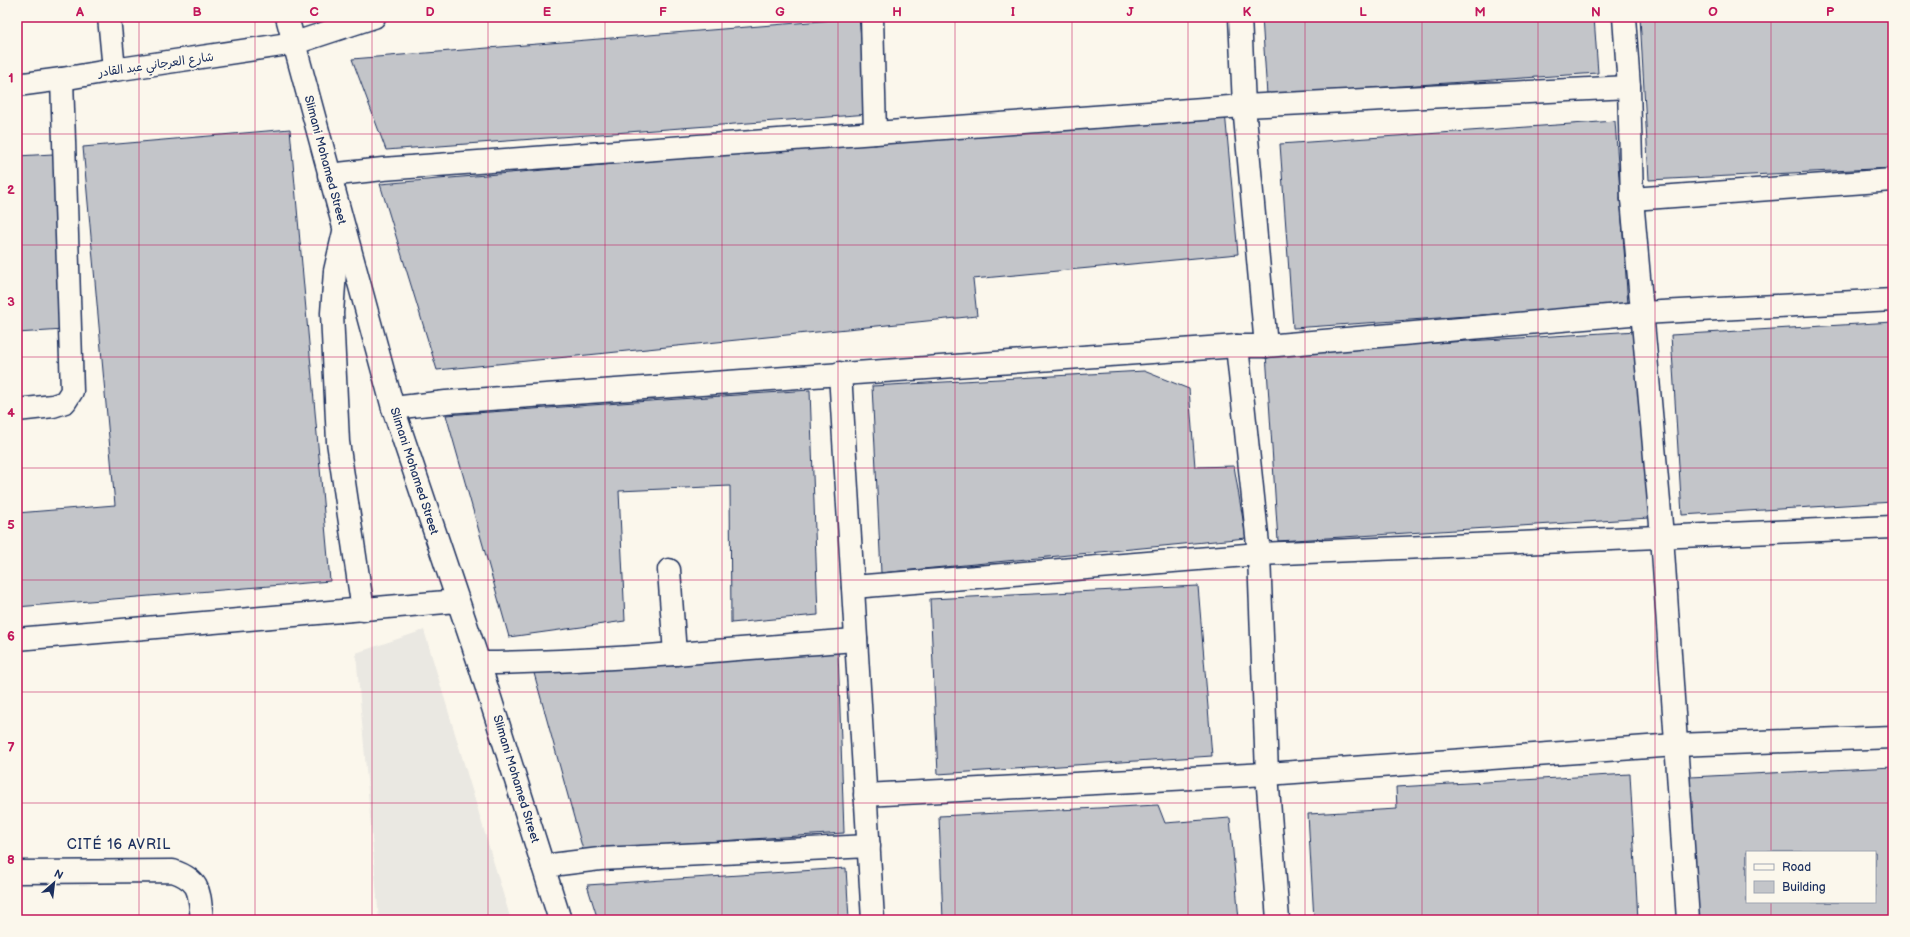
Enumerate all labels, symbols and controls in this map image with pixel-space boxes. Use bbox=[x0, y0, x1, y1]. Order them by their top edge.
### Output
text: A bbox=[75, 4, 84, 20]
text: B bbox=[192, 4, 202, 20]
text: C bbox=[309, 4, 319, 20]
text: D bbox=[425, 4, 435, 20]
text: E bbox=[543, 4, 552, 20]
text: F bbox=[659, 4, 667, 20]
text: G bbox=[775, 4, 785, 20]
text: H bbox=[892, 4, 902, 20]
text: I bbox=[1011, 4, 1015, 20]
text: J bbox=[1126, 4, 1134, 20]
text: K bbox=[1243, 4, 1252, 20]
text: L bbox=[1359, 4, 1367, 20]
text: M bbox=[1474, 4, 1486, 20]
text: N bbox=[1591, 4, 1601, 20]
text: O bbox=[1708, 4, 1718, 20]
text: P bbox=[1826, 4, 1835, 20]
street label: شارع العرجاني عبد القادر bbox=[96, 49, 215, 84]
text: 1 bbox=[8, 70, 14, 86]
street label: Slimani Mohamed Street bbox=[301, 94, 350, 226]
text: 2 bbox=[7, 182, 15, 198]
text: 3 bbox=[7, 294, 15, 310]
text: 4 bbox=[7, 405, 15, 421]
street label: Slimani Mohamed Street bbox=[386, 406, 442, 537]
text: 5 bbox=[7, 517, 15, 533]
text: 6 bbox=[7, 628, 15, 644]
street label: Slimani Mohamed Street bbox=[489, 713, 543, 845]
text: 7 bbox=[7, 740, 15, 756]
district label: CITÉ 16 AVRIL bbox=[67, 835, 171, 853]
legend bbox=[1746, 851, 1876, 903]
text: 8 bbox=[7, 852, 15, 868]
text: Road bbox=[1782, 860, 1811, 875]
north arrow bbox=[34, 863, 74, 903]
text: N bbox=[52, 867, 65, 882]
text: Building bbox=[1782, 880, 1826, 895]

